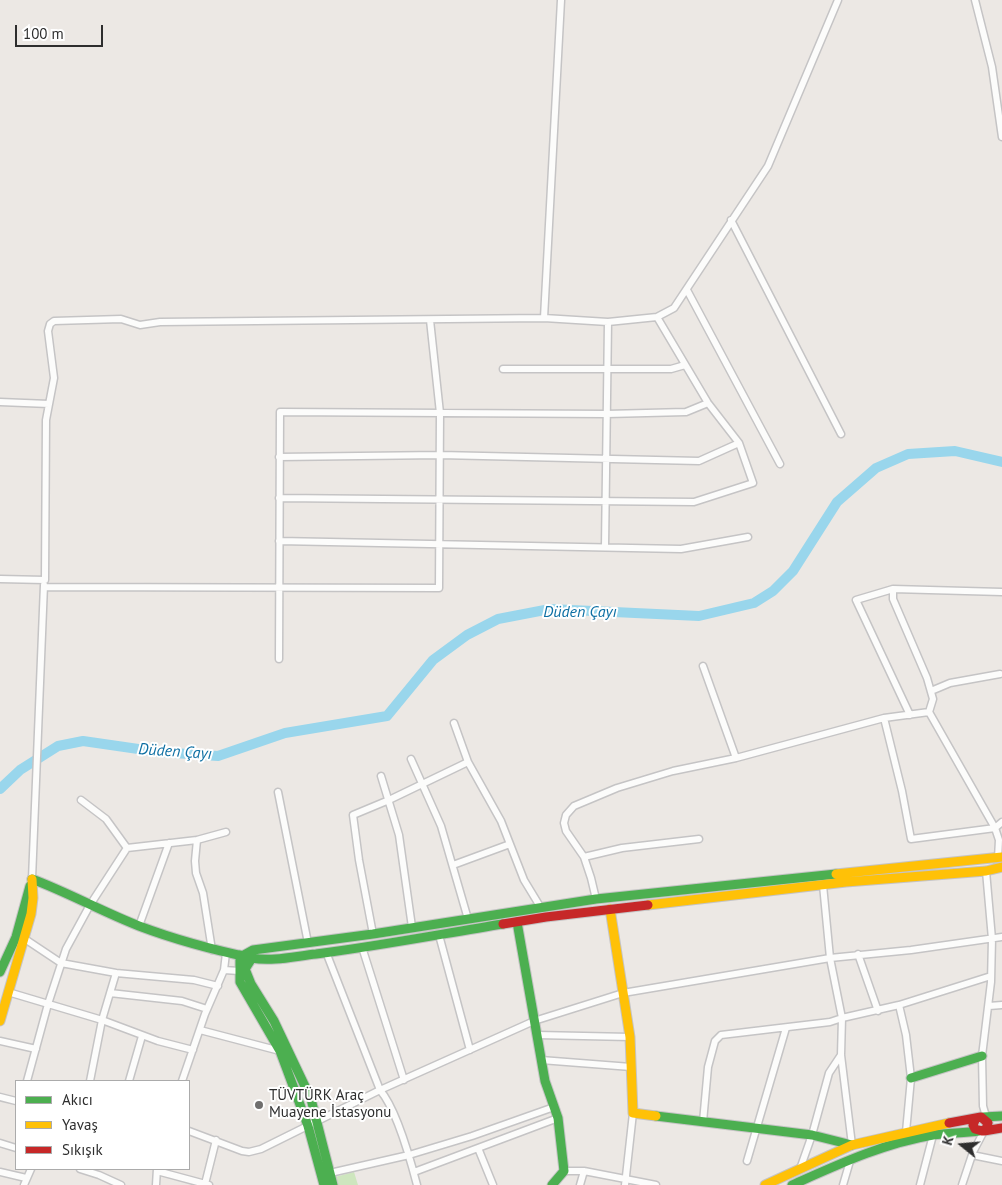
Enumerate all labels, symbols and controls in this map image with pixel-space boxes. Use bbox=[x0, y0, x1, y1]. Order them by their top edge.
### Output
scale bar bbox=[18, 15, 105, 47]
text: 100 m bbox=[23, 24, 64, 43]
water label: Düden Çayı bbox=[543, 602, 617, 622]
water label: Düden Çayı bbox=[138, 740, 212, 764]
legend bbox=[15, 1080, 190, 1170]
place label: TÜVTÜRK Araç Muayene İstasyonu bbox=[269, 1087, 391, 1122]
text: Akıcı bbox=[62, 1090, 93, 1109]
marker: TÜVTÜRK Araç Muayene İstasyonu bbox=[253, 1099, 265, 1111]
text: Yavaş bbox=[62, 1115, 98, 1134]
north arrow bbox=[937, 1120, 987, 1170]
text: K bbox=[938, 1134, 958, 1147]
text: Sıkışık bbox=[62, 1140, 103, 1159]

